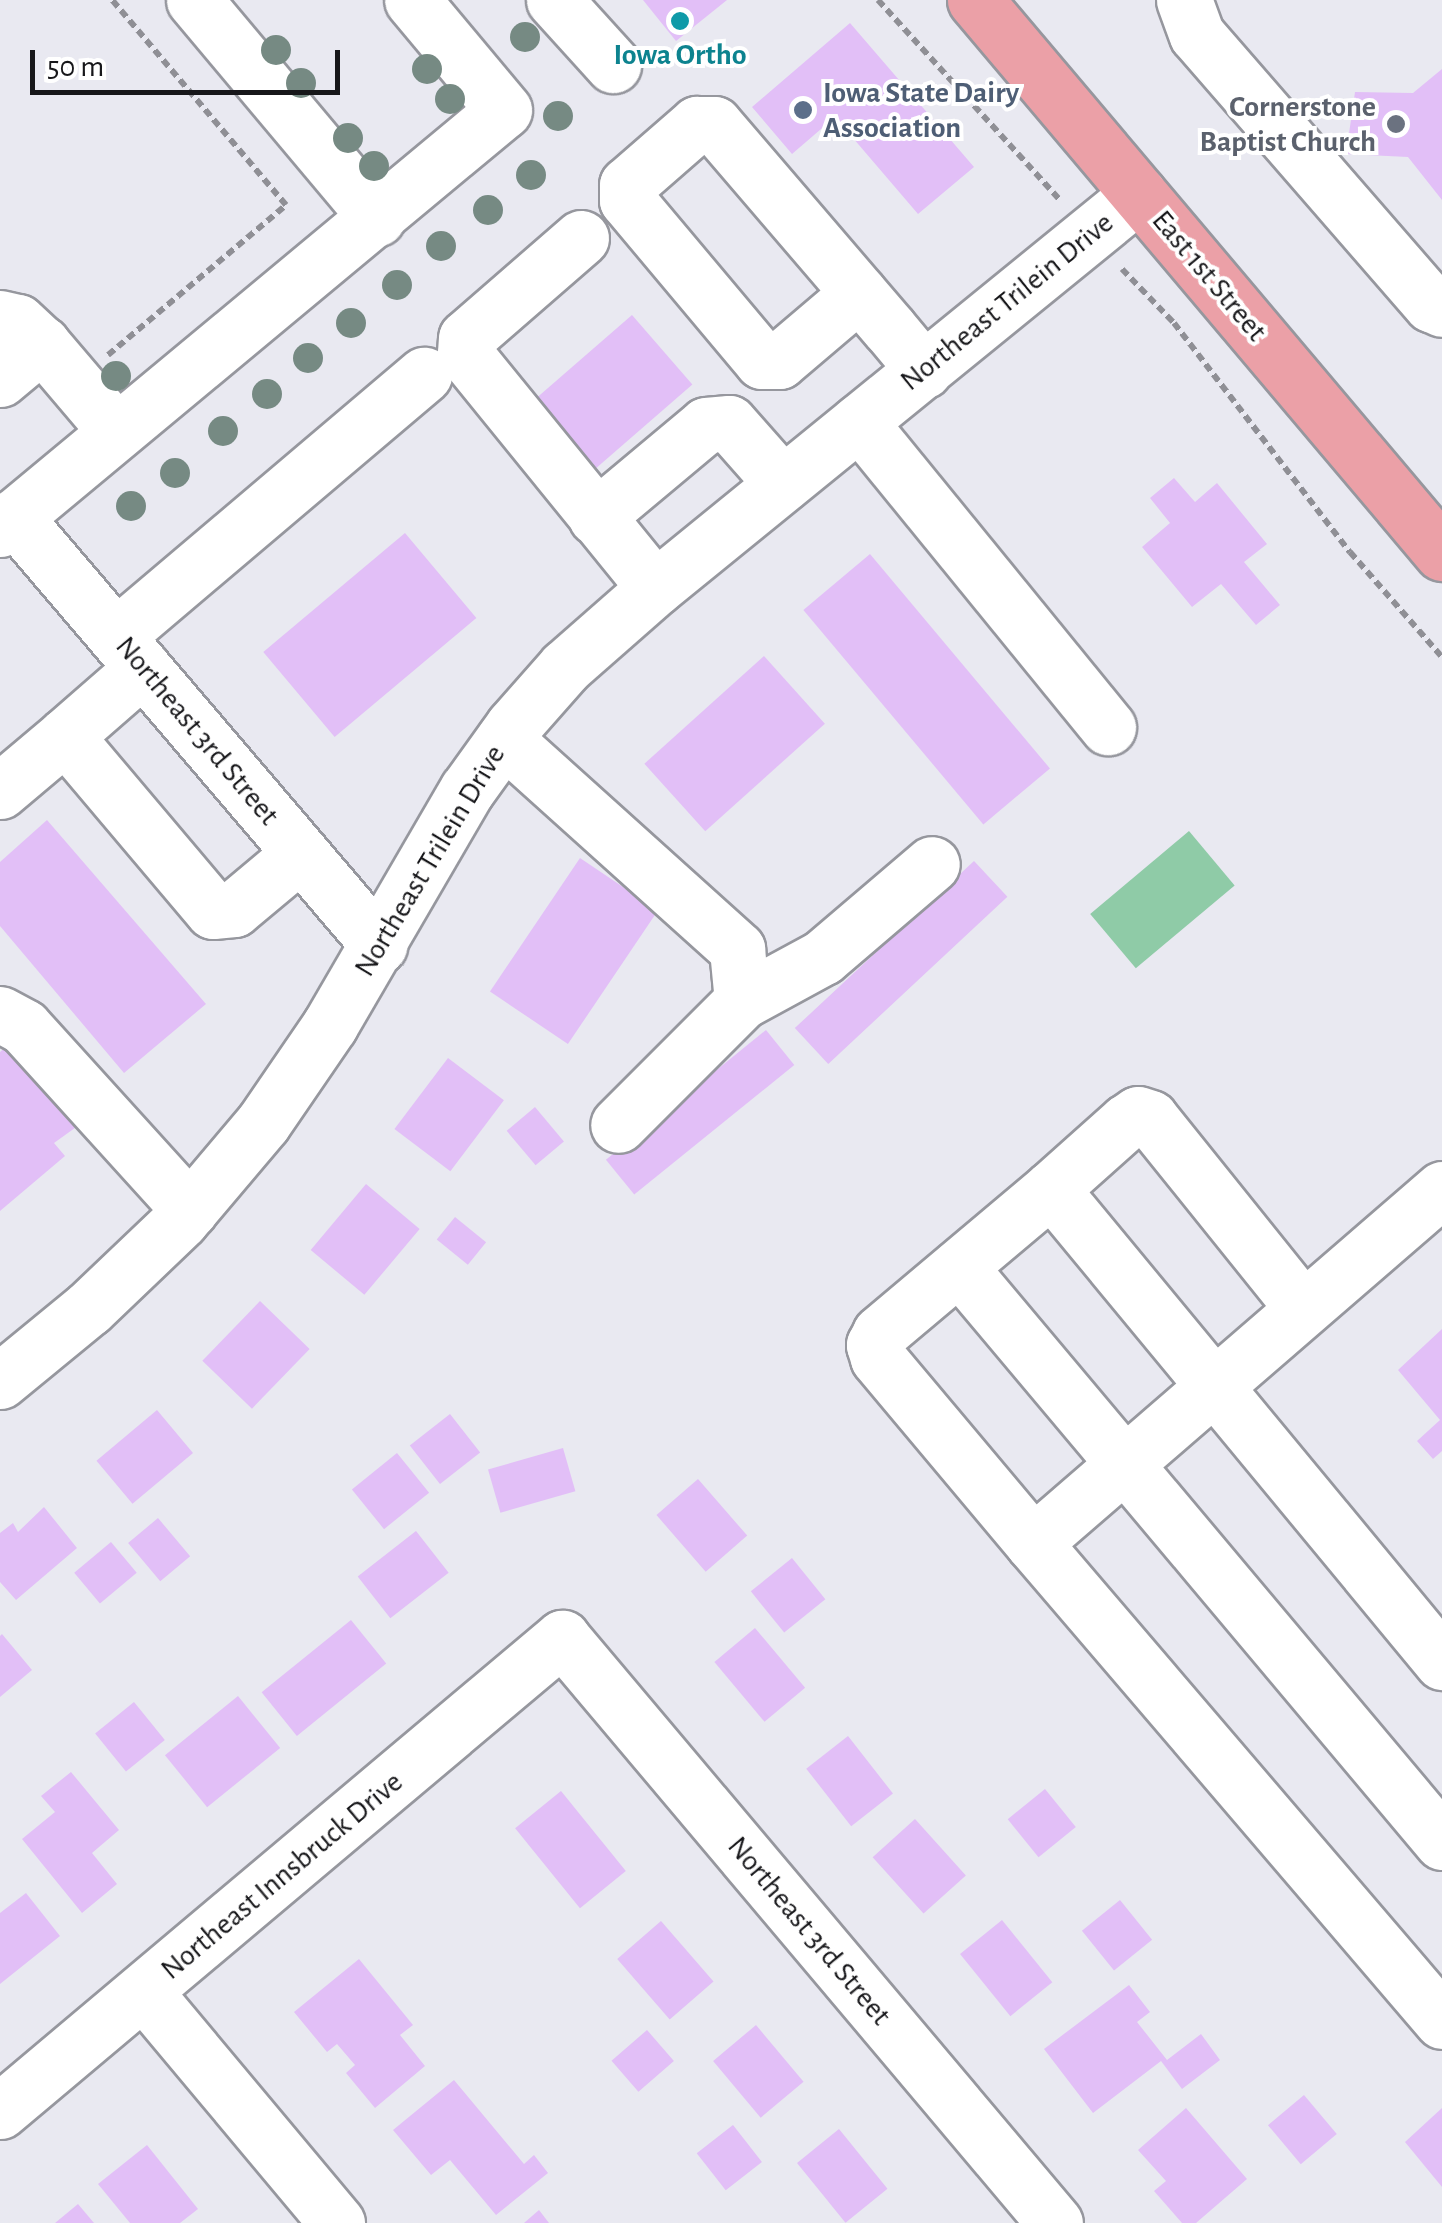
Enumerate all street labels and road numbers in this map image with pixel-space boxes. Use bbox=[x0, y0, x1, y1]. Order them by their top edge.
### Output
street label: East 1st Street bbox=[1144, 203, 1274, 349]
street label: Northeast Trilein Drive bbox=[893, 205, 1121, 399]
street label: Northeast 3rd Street bbox=[107, 629, 287, 833]
street label: Northeast Trilein Drive bbox=[347, 739, 513, 983]
street label: Northeast Innsbruck Drive bbox=[154, 1764, 410, 1988]
street label: Northeast 3rd Street bbox=[719, 1829, 899, 2033]

